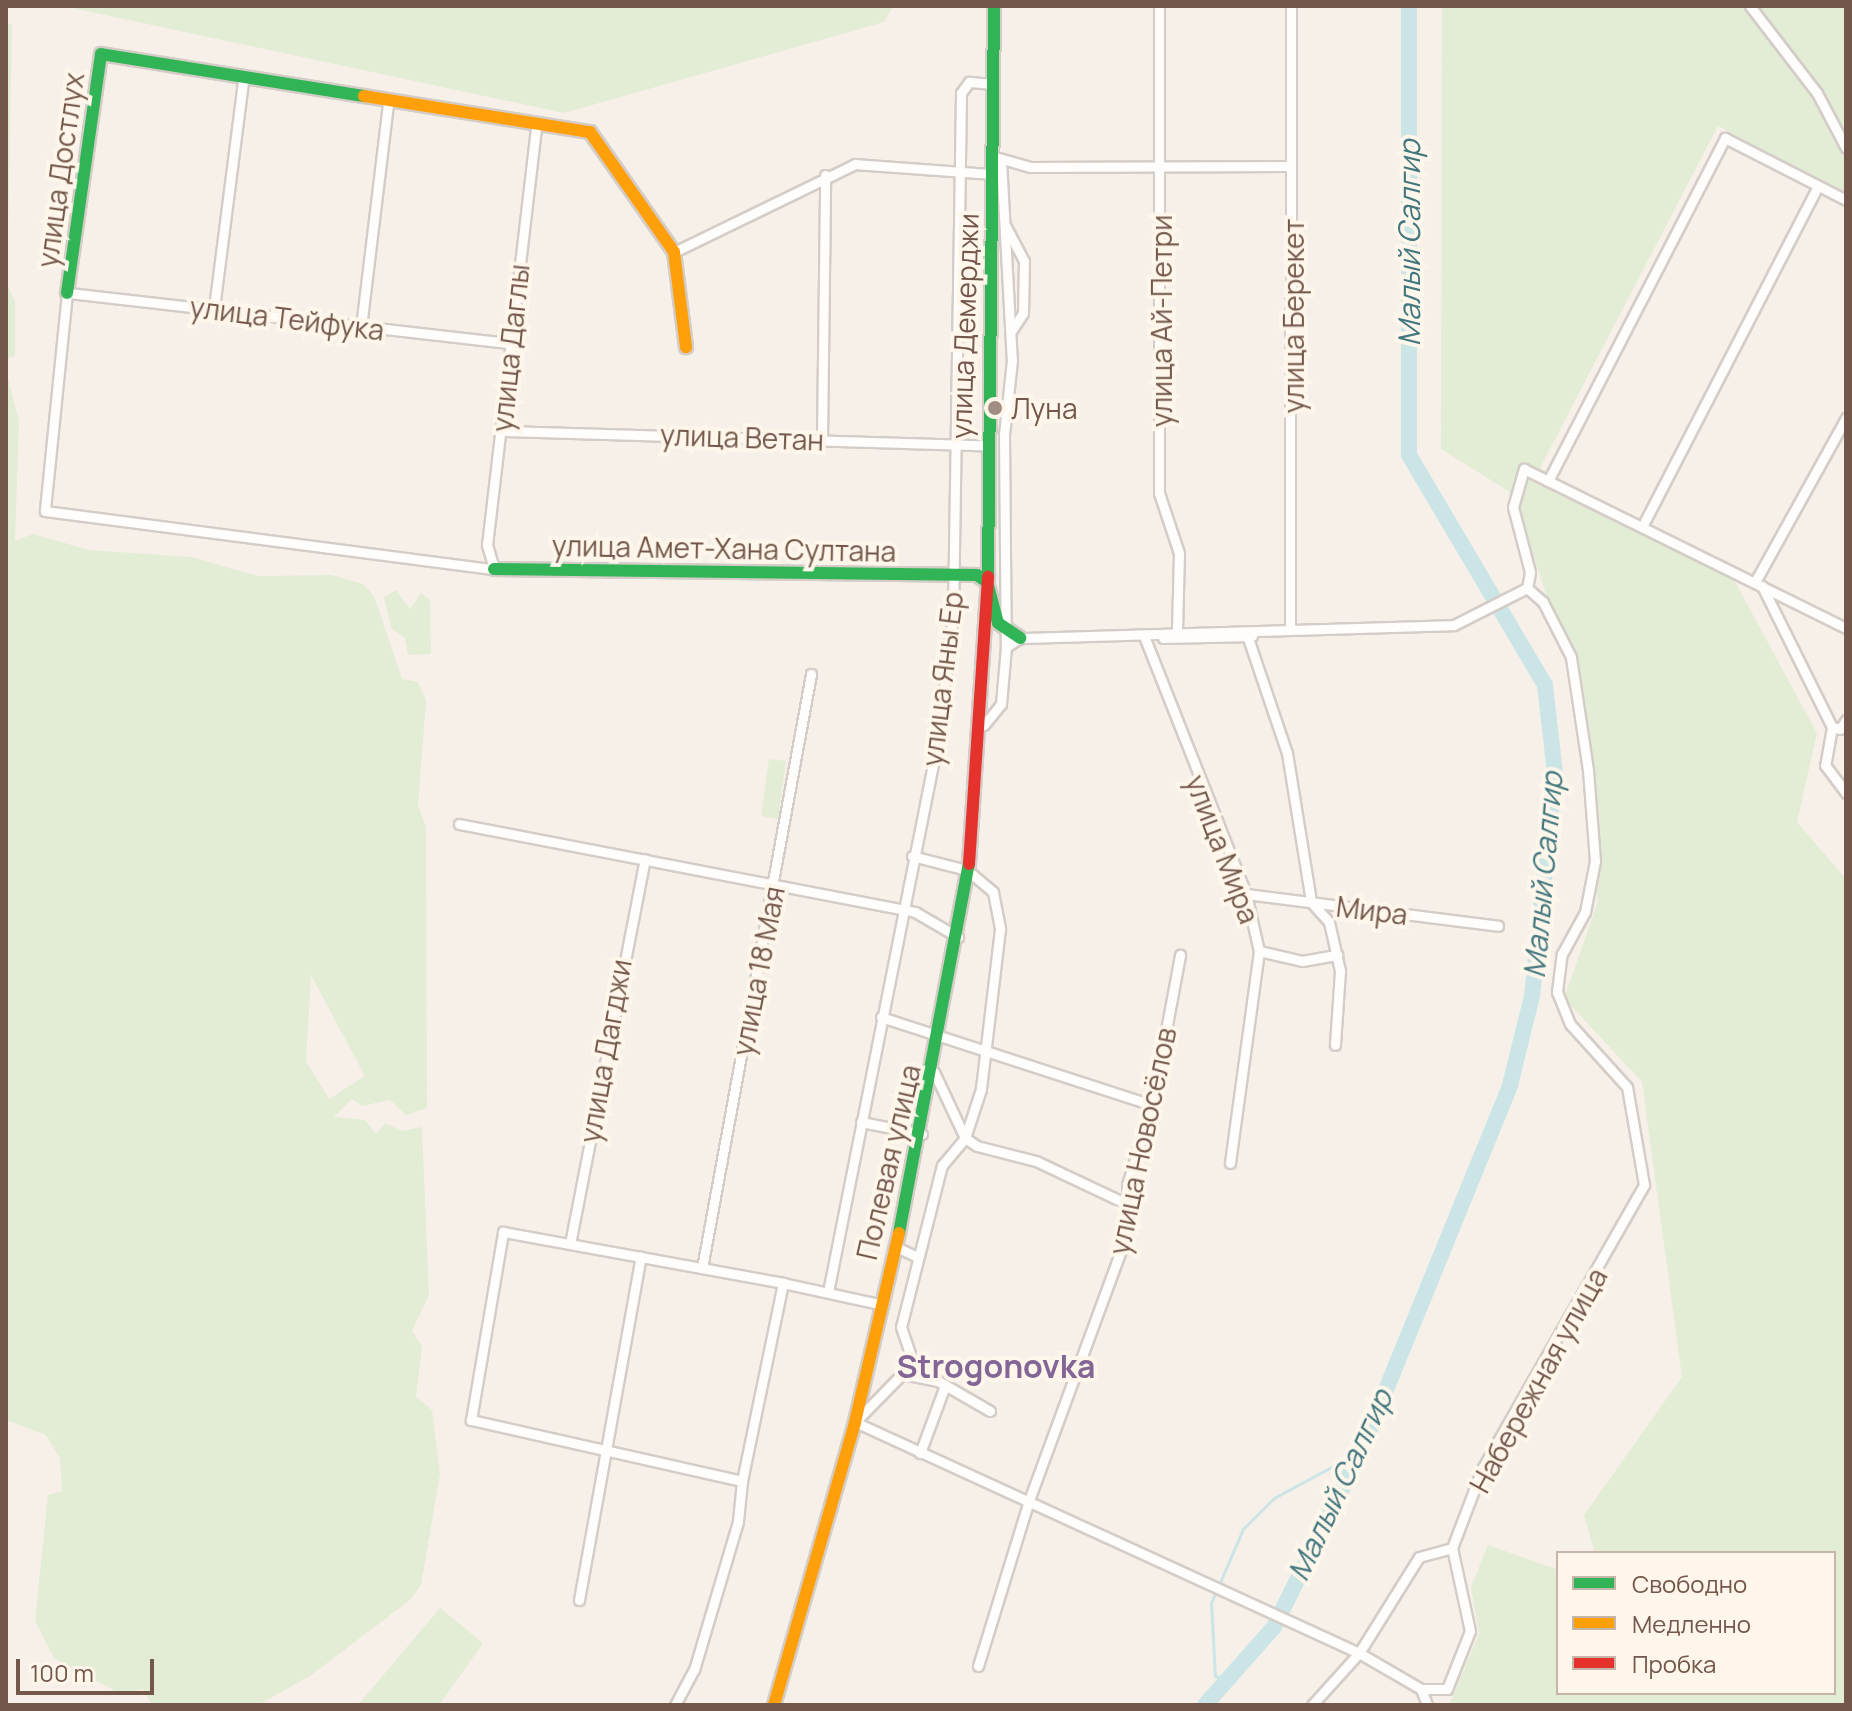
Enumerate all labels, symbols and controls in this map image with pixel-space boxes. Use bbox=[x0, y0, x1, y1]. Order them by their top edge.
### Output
street label: улица Достлух bbox=[30, 70, 90, 270]
water label: Малый Салгир bbox=[1391, 140, 1427, 346]
street label: улица Демерджи bbox=[943, 213, 985, 439]
street label: улица Ай-Петри bbox=[1144, 215, 1178, 427]
street label: улица Берекет bbox=[1276, 219, 1310, 413]
street label: улица Даглы bbox=[484, 262, 536, 434]
street label: улица Тейфука bbox=[188, 289, 386, 347]
place label: Луна bbox=[1011, 391, 1077, 425]
marker: Луна bbox=[986, 399, 1004, 417]
street label: улица Ветан bbox=[660, 417, 824, 457]
street label: улица Амет-Хана Султана bbox=[552, 528, 896, 568]
street label: улица Яны Ер bbox=[915, 590, 969, 768]
street label: улица Мира bbox=[1179, 770, 1267, 928]
water label: Малый Салгир bbox=[1516, 771, 1570, 979]
street label: улица 18 Мая bbox=[725, 883, 791, 1059]
street label: Мира bbox=[1334, 889, 1410, 931]
street label: улица Дагджи bbox=[572, 957, 638, 1145]
street label: улица Новосёлов bbox=[1101, 1024, 1183, 1258]
street label: Полевая улица bbox=[849, 1061, 927, 1263]
street label: Набережная улица bbox=[1462, 1262, 1614, 1498]
district label: Strogonovka bbox=[897, 1347, 1095, 1385]
water label: Малый Салгир bbox=[1280, 1384, 1400, 1586]
legend bbox=[1556, 1551, 1836, 1695]
text: Свободно bbox=[1632, 1567, 1747, 1600]
text: Медленно bbox=[1632, 1607, 1751, 1640]
scale bar bbox=[20, 1643, 158, 1693]
text: Пробка bbox=[1632, 1647, 1716, 1680]
text: 100 m bbox=[30, 1656, 94, 1689]

